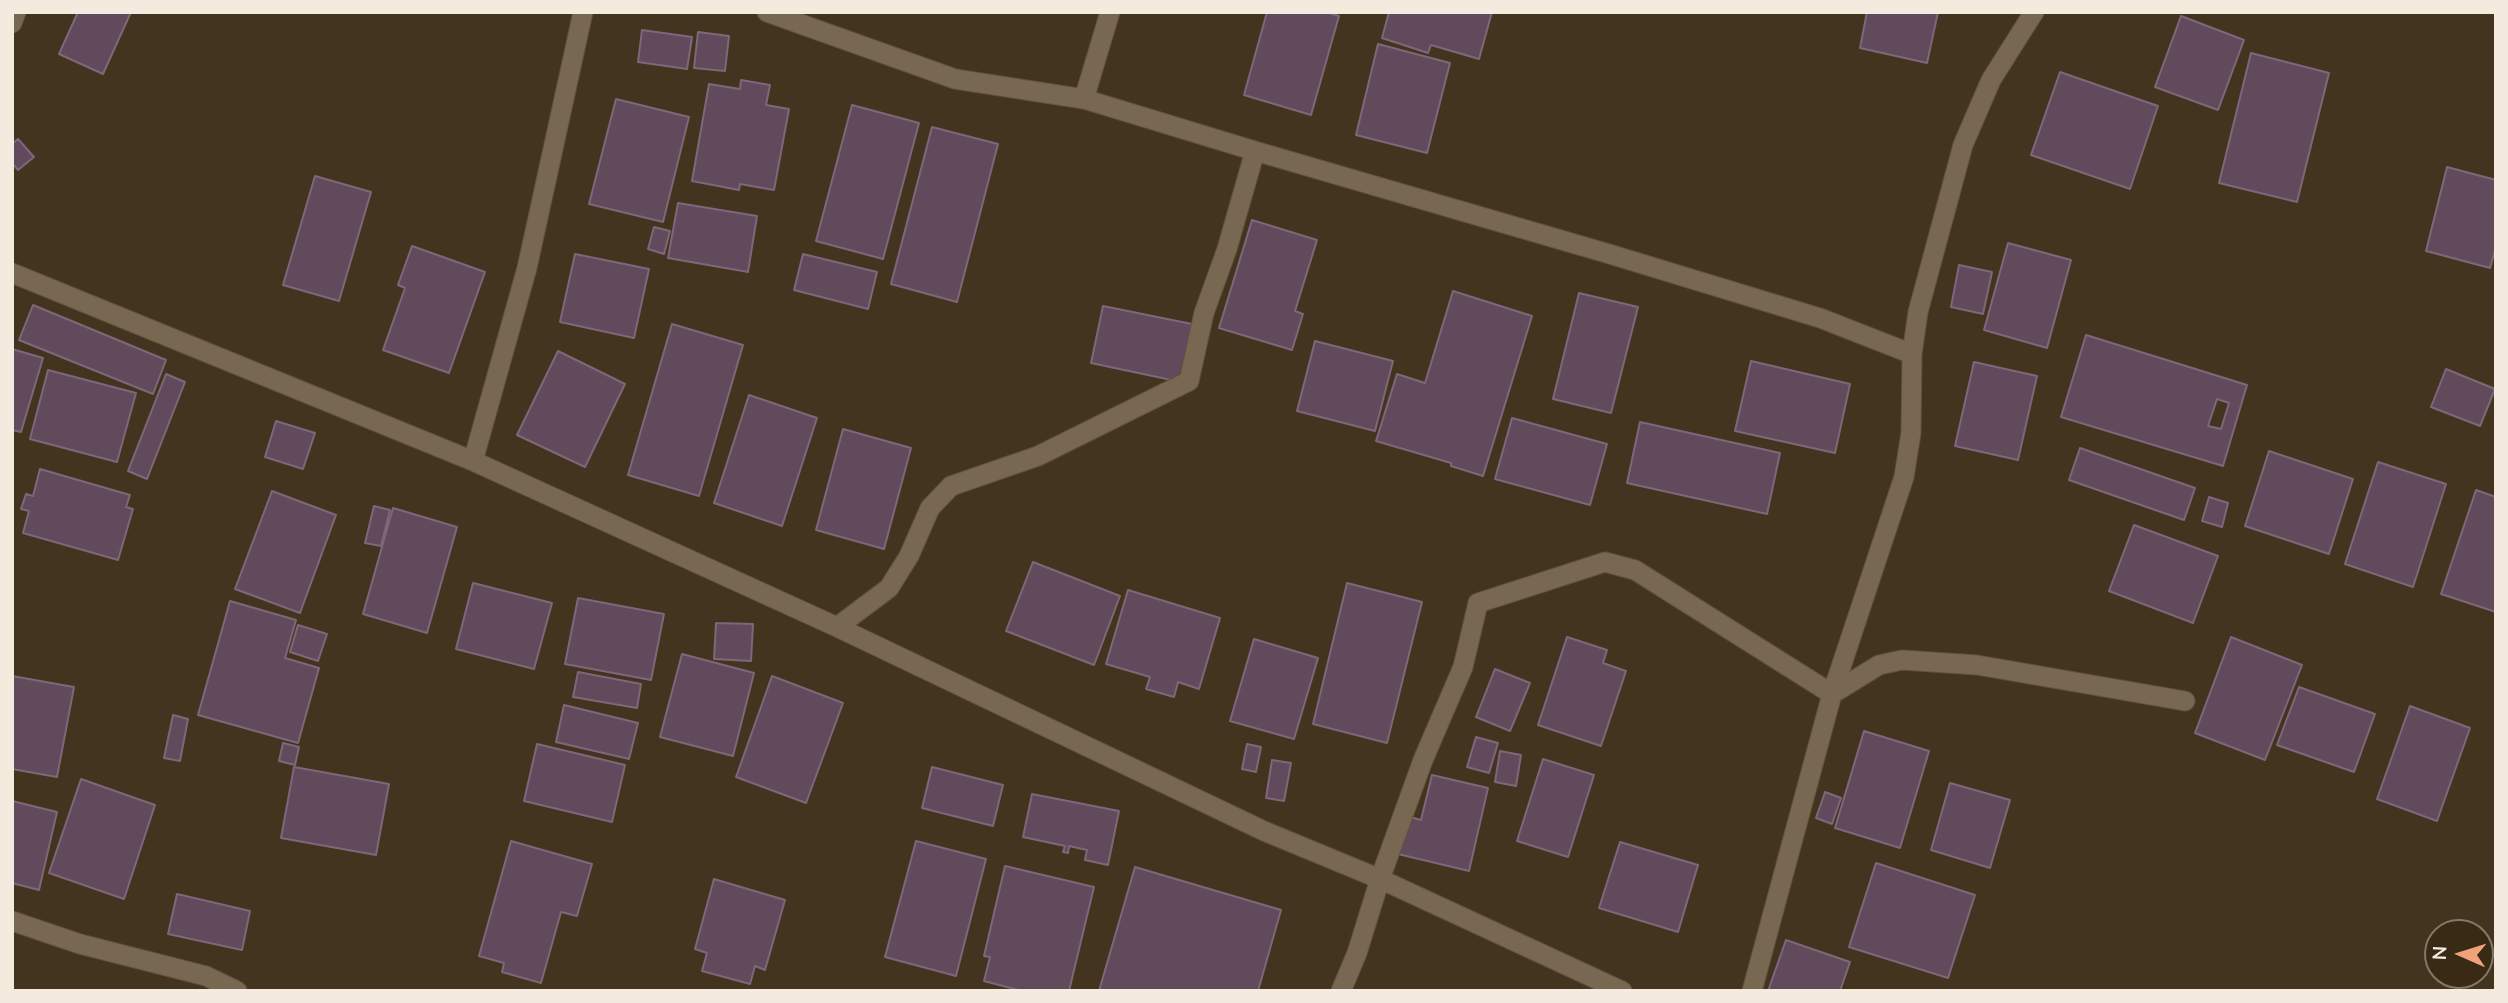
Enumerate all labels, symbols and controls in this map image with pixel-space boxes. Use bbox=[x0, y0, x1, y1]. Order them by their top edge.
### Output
north arrow bbox=[2424, 919, 2494, 989]
text: N bbox=[2427, 945, 2453, 961]

